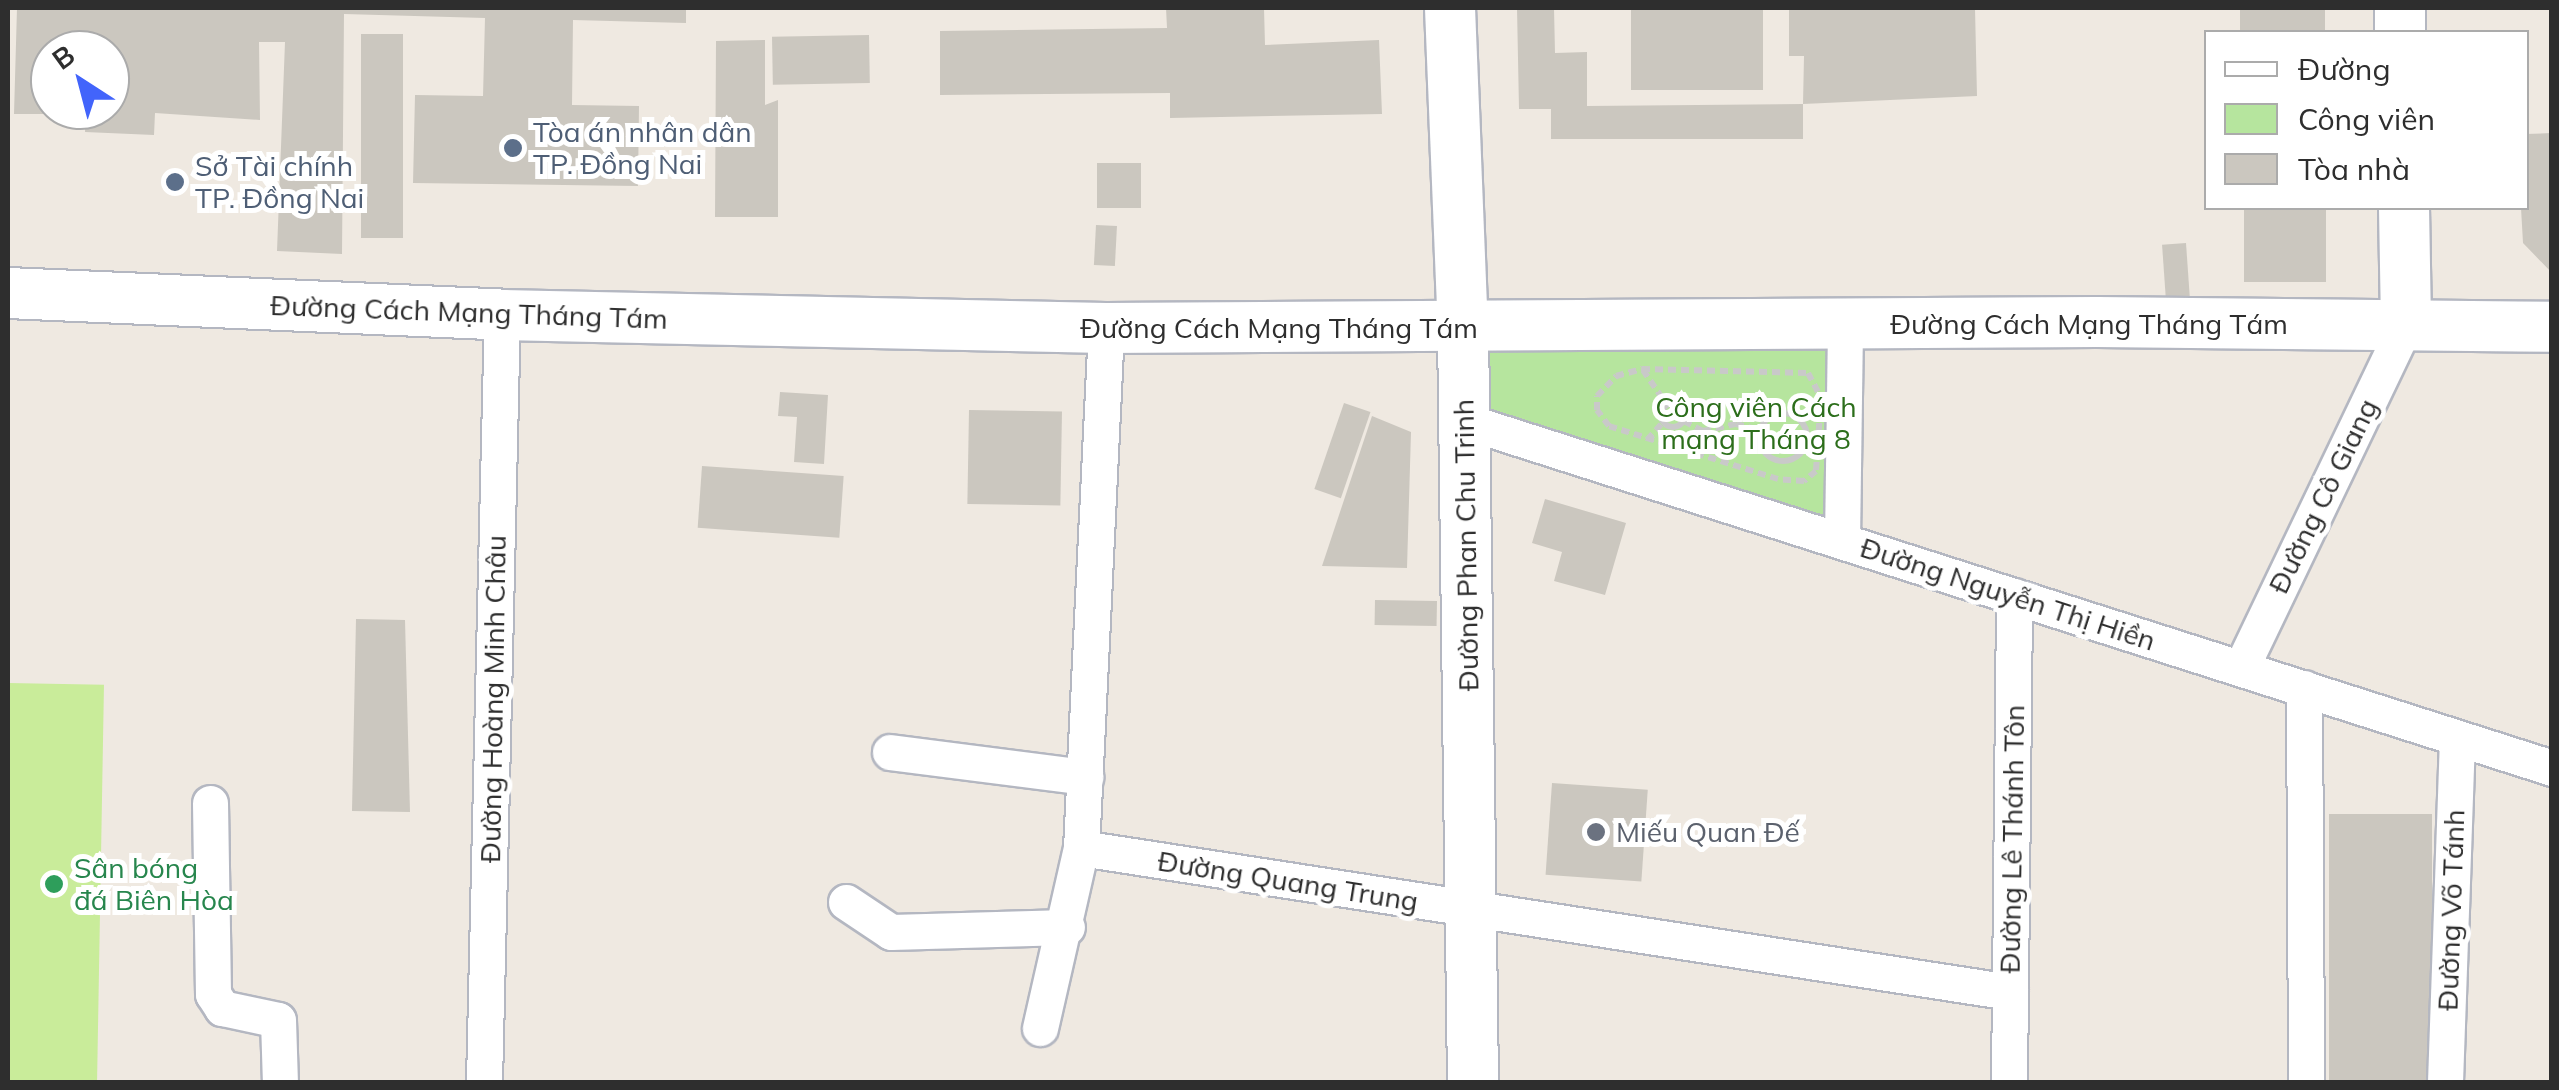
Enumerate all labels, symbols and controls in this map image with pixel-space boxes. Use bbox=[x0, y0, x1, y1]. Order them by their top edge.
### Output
north arrow bbox=[30, 30, 130, 130]
legend bbox=[2204, 30, 2529, 210]
text: B bbox=[45, 37, 81, 77]
text: Đường bbox=[2298, 50, 2391, 88]
text: Công viên bbox=[2298, 100, 2435, 138]
place label: Tòa án nhân dân TP. Đồng Nai bbox=[533, 115, 752, 181]
marker: Tòa án nhân dân TP. Đồng Nai bbox=[502, 137, 524, 159]
place label: Sở Tài chính TP. Đồng Nai bbox=[195, 149, 364, 215]
text: Tòa nhà bbox=[2298, 150, 2410, 188]
marker: Sở Tài chính TP. Đồng Nai bbox=[164, 171, 186, 193]
street label: Đường Cách Mạng Tháng Tám bbox=[270, 288, 668, 336]
street label: Đường Cách Mạng Tháng Tám bbox=[1890, 307, 2288, 341]
street label: Đường Cách Mạng Tháng Tám bbox=[1080, 311, 1478, 345]
park label: Công viên Cách mạng Tháng 8 bbox=[1655, 390, 1857, 456]
street label: Đường Cô Giang bbox=[2261, 393, 2385, 599]
street label: Đường Phan Chu Trinh bbox=[1447, 399, 1485, 691]
street label: Đường Nguyễn Thị Hiền bbox=[1856, 530, 2160, 658]
street label: Đường Hoàng Minh Châu bbox=[473, 535, 513, 863]
street label: Đường Lê Thánh Tôn bbox=[1993, 704, 2031, 974]
street label: Đường Võ Tánh bbox=[2431, 809, 2471, 1011]
place label: Miếu Quan Đế bbox=[1616, 815, 1800, 849]
marker: Miếu Quan Đế bbox=[1585, 821, 1607, 843]
street label: Đường Quang Trung bbox=[1155, 844, 1421, 918]
place label: Sân bóng đá Biên Hòa bbox=[74, 851, 234, 917]
marker: Sân bóng đá Biên Hòa bbox=[43, 873, 65, 895]

